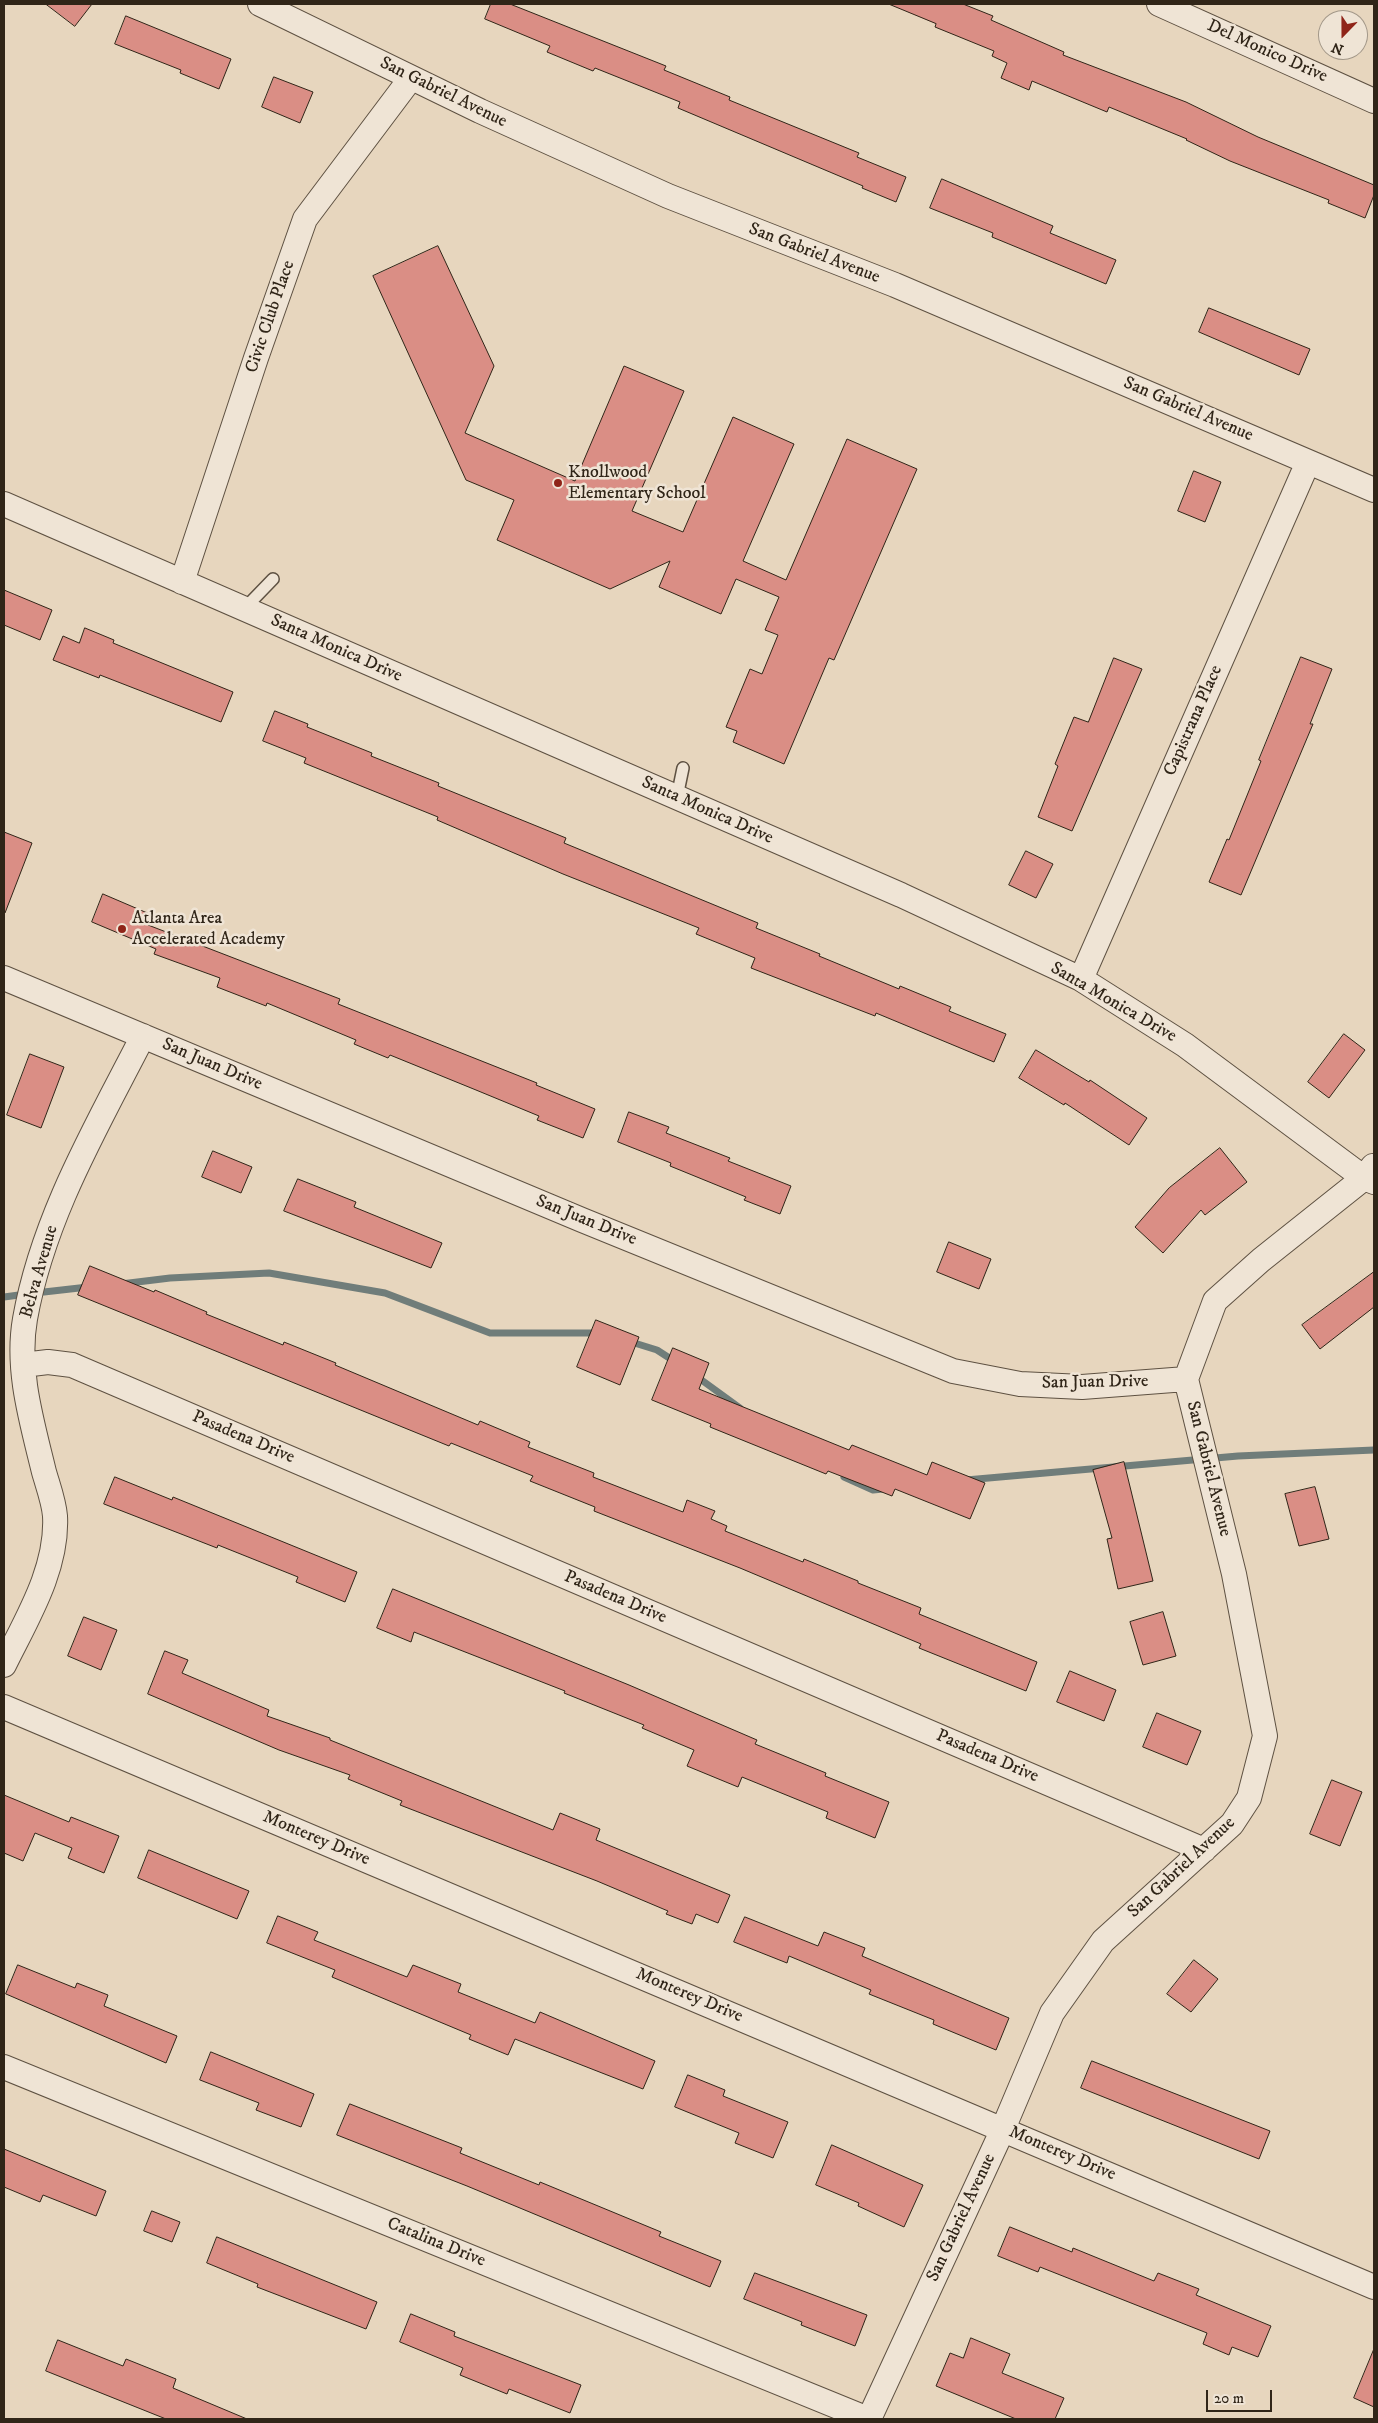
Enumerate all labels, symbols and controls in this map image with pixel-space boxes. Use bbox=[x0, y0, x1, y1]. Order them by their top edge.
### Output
north arrow bbox=[1318, 10, 1368, 60]
street label: Del Monico Drive bbox=[1203, 16, 1331, 88]
text: N bbox=[1329, 37, 1346, 58]
street label: San Gabriel Avenue bbox=[376, 53, 510, 133]
street label: San Gabriel Avenue bbox=[745, 219, 883, 289]
street label: Civic Club Place bbox=[242, 258, 300, 376]
street label: San Gabriel Avenue bbox=[1120, 373, 1256, 447]
place label: Knollwood Elementary School bbox=[568, 462, 706, 504]
marker: Knollwood Elementary School bbox=[552, 477, 564, 489]
street label: Santa Monica Drive bbox=[267, 610, 405, 688]
street label: Capistrana Place bbox=[1160, 662, 1228, 780]
street label: Santa Monica Drive bbox=[638, 772, 776, 850]
place label: Atlanta Area Accelerated Academy bbox=[132, 908, 285, 951]
marker: Atlanta Area Accelerated Academy bbox=[116, 923, 128, 935]
street label: Santa Monica Drive bbox=[1046, 958, 1180, 1048]
street label: San Juan Drive bbox=[159, 1034, 265, 1096]
street label: San Juan Drive bbox=[532, 1191, 640, 1251]
street label: Belva Avenue bbox=[16, 1223, 64, 1321]
street label: San Juan Drive bbox=[1041, 1371, 1149, 1395]
street label: San Gabriel Avenue bbox=[1181, 1399, 1235, 1539]
street label: Pasadena Drive bbox=[189, 1407, 297, 1469]
street label: Pasadena Drive bbox=[561, 1567, 669, 1629]
street label: Pasadena Drive bbox=[933, 1726, 1041, 1788]
street label: Monterey Drive bbox=[259, 1807, 373, 1871]
street label: San Gabriel Avenue bbox=[1124, 1813, 1240, 1923]
street label: Monterey Drive bbox=[632, 1964, 746, 2028]
street label: Monterey Drive bbox=[1005, 2122, 1119, 2186]
street label: San Gabriel Avenue bbox=[923, 2150, 1001, 2286]
street label: Catalina Drive bbox=[384, 2213, 488, 2273]
scale bar bbox=[1208, 2380, 1274, 2412]
text: 20 m bbox=[1214, 2389, 1244, 2408]

